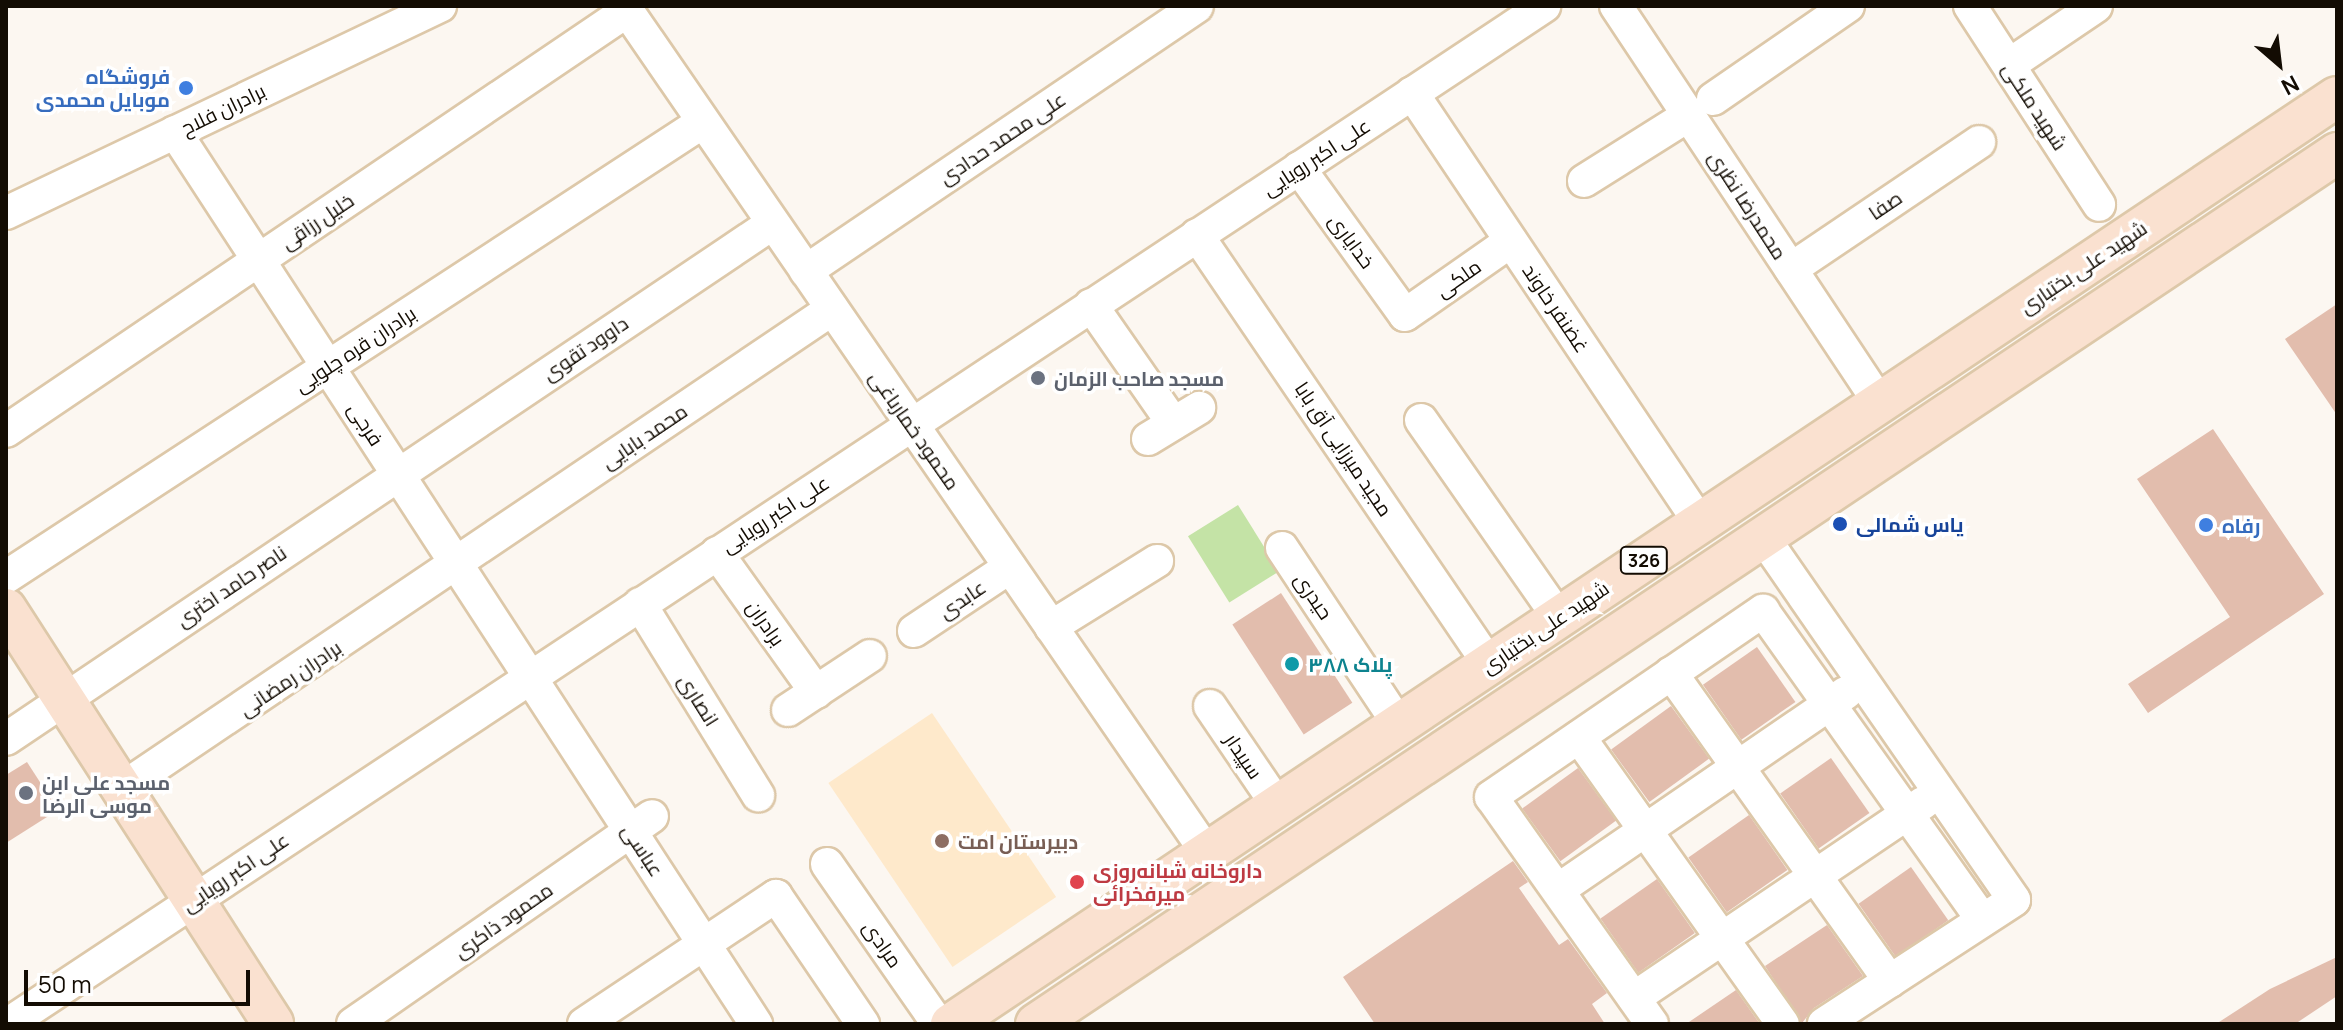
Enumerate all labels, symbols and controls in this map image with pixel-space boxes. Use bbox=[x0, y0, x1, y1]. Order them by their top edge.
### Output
north arrow bbox=[2239, 24, 2319, 104]
street label: شهید ملکی bbox=[1998, 57, 2072, 155]
place label: فروشگاه موبایل محمدی bbox=[36, 64, 170, 111]
text: N bbox=[2276, 68, 2304, 102]
street label: برادران فلاح bbox=[177, 78, 269, 140]
marker: فروشگاه موبایل محمدی bbox=[177, 79, 195, 97]
street label: علی محمد حدادی bbox=[934, 87, 1070, 189]
street label: علی اکبر رویایی bbox=[1258, 113, 1374, 201]
street label: محمدرضا نظری bbox=[1704, 146, 1792, 264]
street label: صفا bbox=[1864, 185, 1906, 225]
street label: خلیل رزاقی bbox=[276, 188, 358, 254]
street label: خدایاری bbox=[1324, 209, 1380, 273]
street label: شهید علی بختیاری bbox=[2015, 216, 2151, 318]
street label: ملکی bbox=[1431, 254, 1485, 302]
street label: غضنفر خاوند bbox=[1518, 259, 1594, 357]
street label: برادران قره چلویی bbox=[290, 301, 420, 397]
street label: داوود تقوی bbox=[538, 311, 632, 385]
street label: محمود خمارباغی bbox=[865, 366, 965, 494]
place label: مسجد صاحب الزمان bbox=[1054, 366, 1224, 390]
marker: مسجد صاحب الزمان bbox=[1029, 369, 1047, 387]
street label: مجید میرزایی آق بابا bbox=[1290, 377, 1398, 521]
street label: فرجی bbox=[343, 398, 389, 450]
street label: محمد بابایی bbox=[596, 398, 692, 474]
street label: علی اکبر رویایی bbox=[717, 470, 833, 558]
place label: یاس شمالی bbox=[1856, 512, 1964, 536]
place label: رفاه bbox=[2222, 513, 2260, 537]
marker: یاس شمالی bbox=[1831, 515, 1849, 533]
marker: رفاه bbox=[2197, 516, 2215, 534]
street label: ناصر حامد اختری bbox=[171, 540, 291, 632]
road number: 326 bbox=[1618, 546, 1670, 574]
street label: حیدری bbox=[1290, 568, 1338, 624]
street label: عابدی bbox=[934, 575, 990, 623]
street label: شهید علی بختیاری bbox=[1477, 576, 1613, 678]
street label: برادران bbox=[742, 595, 790, 651]
street label: برادران رمضانی bbox=[234, 635, 346, 721]
place label: پلاک ۳۸۸ bbox=[1308, 652, 1392, 676]
marker: پلاک ۳۸۸ bbox=[1283, 655, 1301, 673]
street label: انصاری bbox=[674, 670, 724, 730]
street label: سپیدار bbox=[1220, 729, 1268, 783]
place label: مسجد علی ابن موسی الرضا bbox=[42, 770, 170, 817]
marker: مسجد علی ابن موسی الرضا bbox=[17, 784, 35, 802]
street label: عباسی bbox=[617, 819, 669, 881]
street label: علی اکبر رویایی bbox=[177, 827, 293, 917]
place label: دبیرستان امت bbox=[958, 829, 1078, 853]
marker: دبیرستان امت bbox=[933, 832, 951, 850]
place label: داروخانه شبانه‌روزی میرفخرائی bbox=[1093, 858, 1262, 905]
marker: داروخانه شبانه‌روزی میرفخرائی bbox=[1068, 873, 1086, 891]
street label: محمود ذاکری bbox=[449, 877, 557, 963]
street label: مرادی bbox=[858, 916, 908, 972]
scale bar bbox=[28, 954, 254, 1004]
text: 50 m bbox=[38, 967, 92, 1000]

